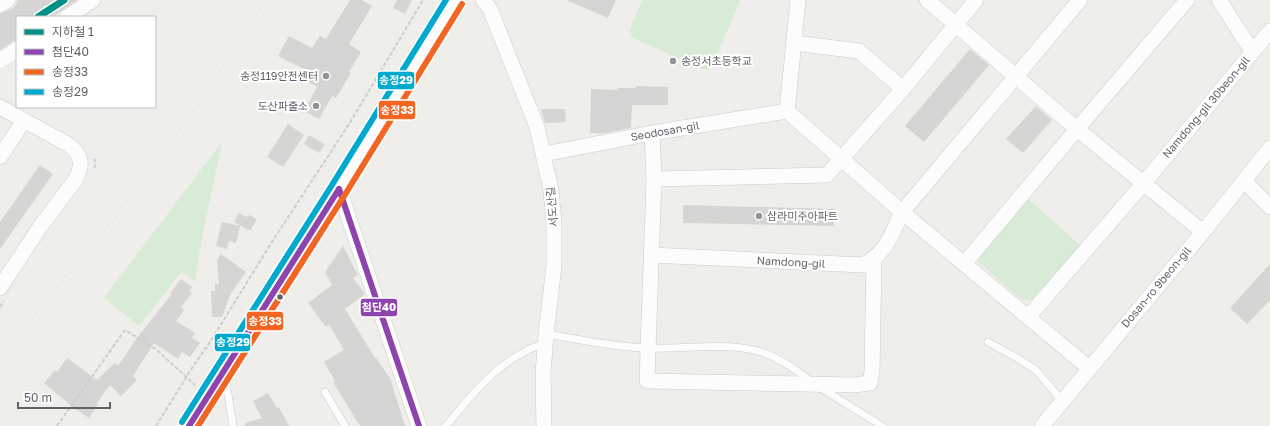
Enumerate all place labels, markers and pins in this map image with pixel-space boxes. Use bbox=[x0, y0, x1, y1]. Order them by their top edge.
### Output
place label: 송정서초등학교 bbox=[681, 54, 752, 67]
marker: 송정서초등학교 bbox=[668, 56, 678, 66]
place label: 송정119안전센터 bbox=[240, 69, 318, 82]
marker: 송정119안전센터 bbox=[321, 71, 331, 81]
place label: 도산파출소 bbox=[257, 99, 308, 112]
marker: 도산파출소 bbox=[311, 101, 321, 111]
place label: 삼라미주아파트 bbox=[767, 209, 838, 222]
marker: 삼라미주아파트 bbox=[754, 211, 764, 221]
unlabelled marker bbox=[275, 292, 285, 302]

